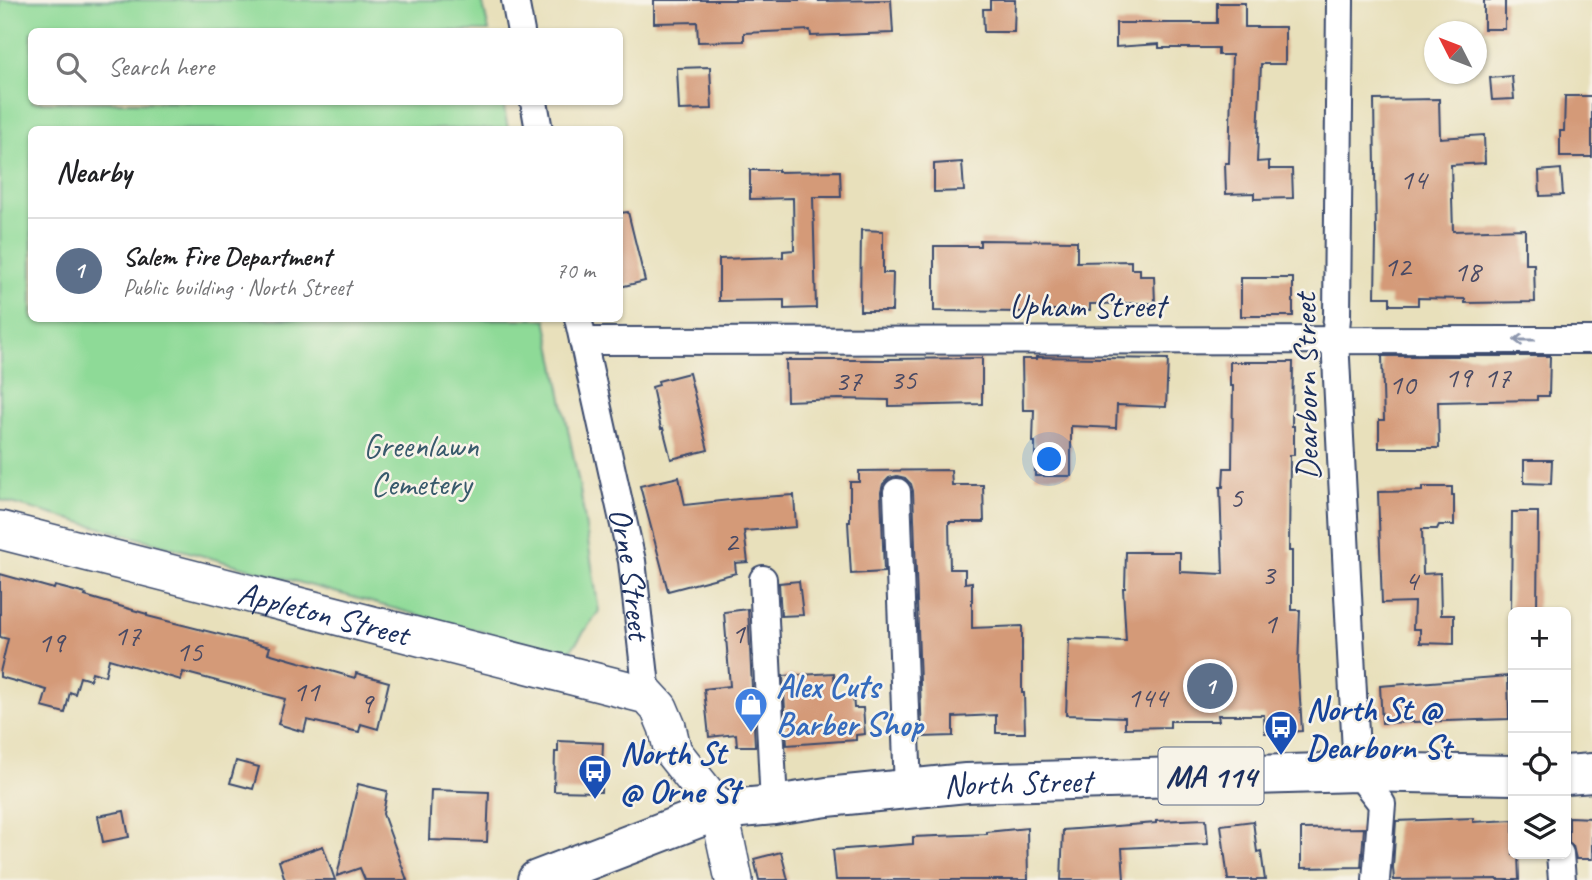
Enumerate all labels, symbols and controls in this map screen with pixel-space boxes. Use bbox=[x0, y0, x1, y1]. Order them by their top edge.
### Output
north arrow bbox=[1424, 21, 1487, 84]
search box bbox=[28, 28, 623, 105]
icon: search bbox=[52, 48, 90, 86]
text: Search here bbox=[108, 50, 214, 83]
text: Nearby bbox=[56, 153, 132, 191]
house number: 14 bbox=[1400, 160, 1429, 198]
text: Salem Fire Department bbox=[123, 240, 331, 273]
house number: 12 bbox=[1384, 247, 1413, 285]
house number: 18 bbox=[1454, 252, 1483, 290]
text: 1 bbox=[74, 256, 84, 285]
text: 70 m bbox=[556, 256, 595, 285]
text: Public building · North Street bbox=[123, 273, 351, 302]
street label: Upham Street bbox=[1009, 285, 1169, 327]
street label: Dearborn Street bbox=[1283, 290, 1329, 481]
one-way arrow bbox=[1513, 333, 1536, 347]
house number: 19 bbox=[1445, 358, 1474, 396]
house number: 17 bbox=[1484, 358, 1512, 396]
house number: 35 bbox=[890, 360, 918, 398]
house number: 37 bbox=[835, 361, 863, 399]
house number: 10 bbox=[1389, 365, 1418, 403]
park label: Greenlawn Cemetery bbox=[363, 425, 479, 505]
your location bbox=[1032, 442, 1066, 476]
house number: 5 bbox=[1229, 478, 1244, 516]
street label: Orne Street bbox=[599, 503, 661, 645]
house number: 2 bbox=[724, 522, 740, 560]
house number: 3 bbox=[1261, 555, 1277, 593]
house number: 4 bbox=[1404, 561, 1420, 599]
street label: Appleton Street bbox=[234, 572, 416, 656]
house number: 1 bbox=[1263, 604, 1278, 642]
map controls bbox=[1508, 607, 1571, 859]
button: + bbox=[1508, 607, 1571, 670]
house number: 1 bbox=[731, 614, 746, 652]
house number: 17 bbox=[114, 616, 142, 654]
house number: 19 bbox=[38, 623, 67, 661]
house number: 15 bbox=[176, 632, 204, 670]
pin: 1 bbox=[1187, 660, 1233, 712]
place label: Alex Cuts Barber Shop bbox=[776, 665, 925, 745]
button: − bbox=[1508, 670, 1571, 733]
house number: 11 bbox=[293, 672, 321, 710]
house number: 144 bbox=[1127, 678, 1170, 716]
house number: 9 bbox=[359, 684, 375, 722]
shop icon: Alex Cuts Barber Shop bbox=[732, 685, 770, 734]
place label: North St @ Dearborn St bbox=[1306, 688, 1455, 768]
bus stop icon: North St @ Dearborn St bbox=[1262, 708, 1300, 757]
place label: North St @ Orne St bbox=[620, 732, 744, 812]
button: locate bbox=[1508, 733, 1571, 796]
road number: MA 114 bbox=[1158, 748, 1264, 804]
bus stop icon: North St @ Orne St bbox=[576, 752, 614, 801]
street label: North Street bbox=[941, 759, 1096, 807]
button: layers bbox=[1508, 796, 1571, 859]

